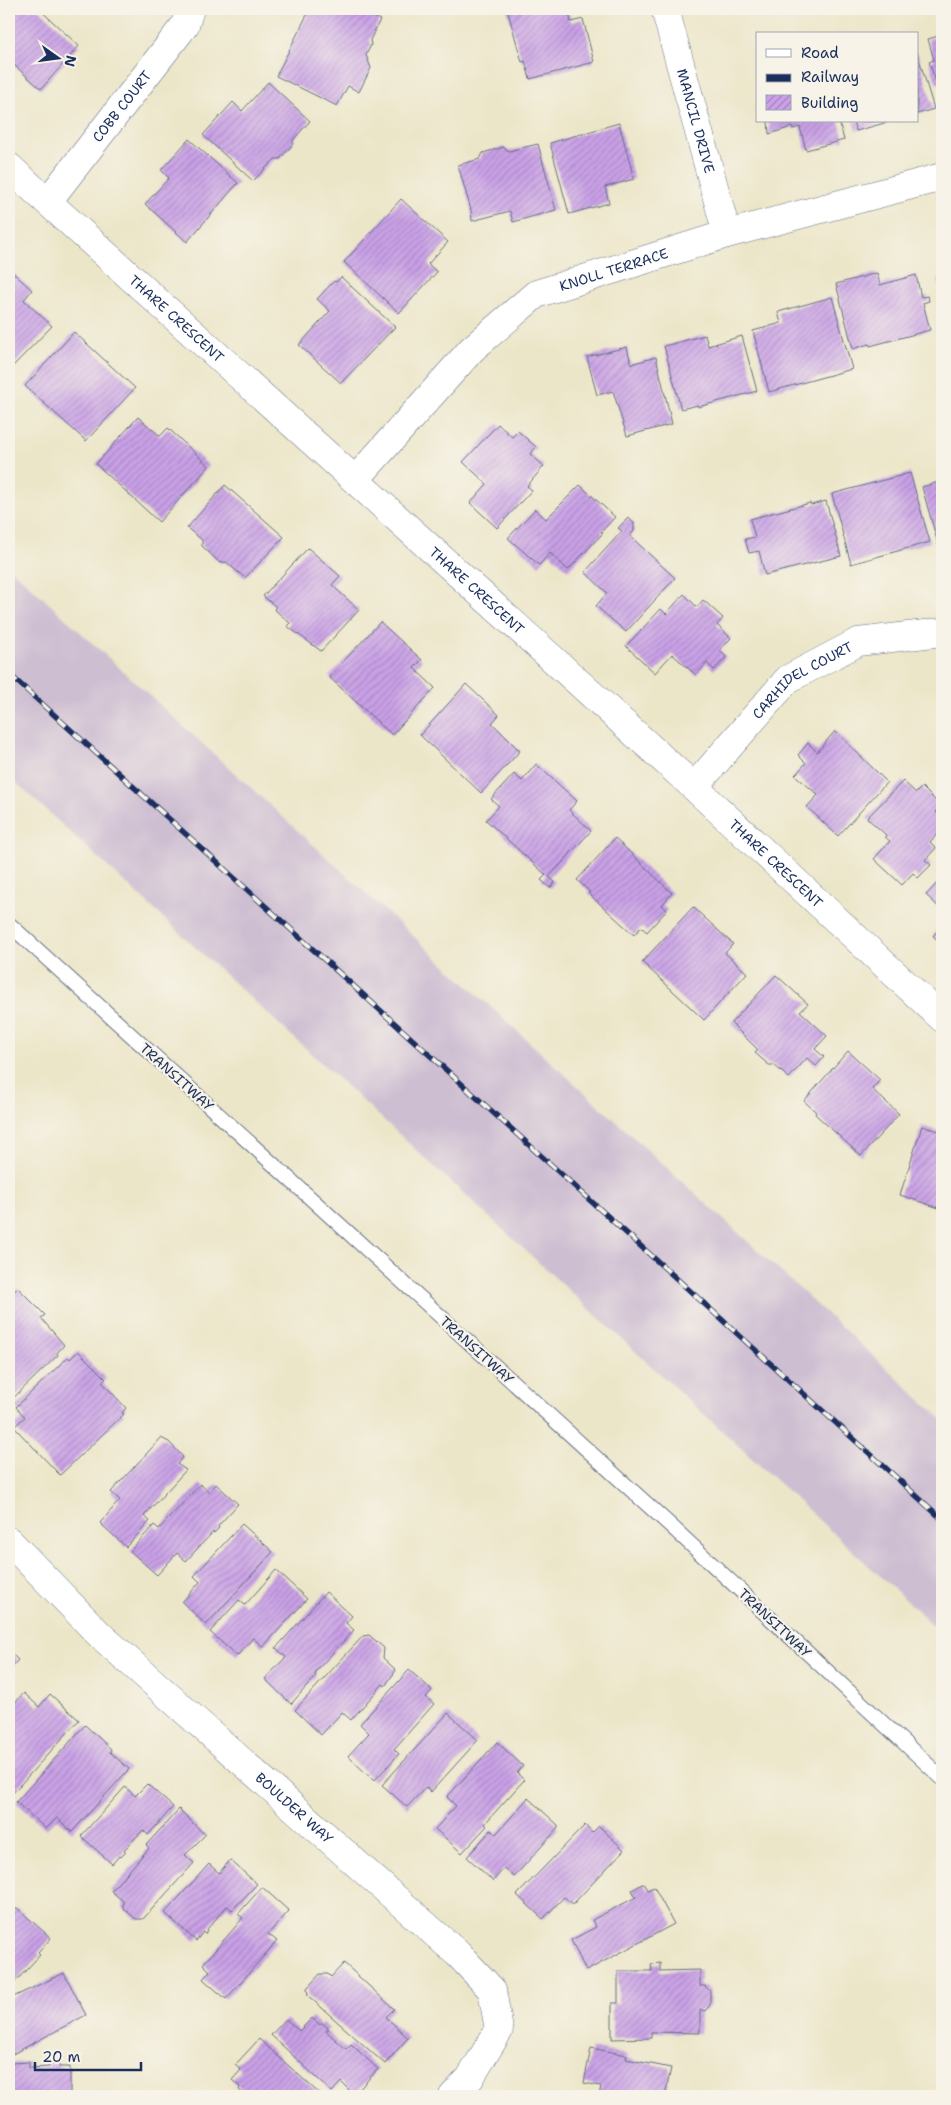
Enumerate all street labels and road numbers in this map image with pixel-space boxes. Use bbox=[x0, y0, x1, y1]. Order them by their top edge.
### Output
street label: MANCIL DRIVE bbox=[673, 66, 719, 175]
street label: COBB COURT bbox=[88, 67, 155, 146]
street label: KNOLL TERRACE bbox=[557, 244, 670, 295]
street label: THARE CRESCENT bbox=[125, 271, 228, 366]
street label: THARE CRESCENT bbox=[426, 543, 528, 638]
street label: CARHIDEL COURT bbox=[748, 637, 856, 723]
street label: THARE CRESCENT bbox=[725, 815, 827, 912]
street label: TRANSITWAY bbox=[136, 1039, 218, 1115]
street label: TRANSITWAY bbox=[436, 1312, 518, 1388]
street label: TRANSITWAY bbox=[735, 1585, 816, 1662]
street label: BOULDER WAY bbox=[252, 1769, 337, 1848]

